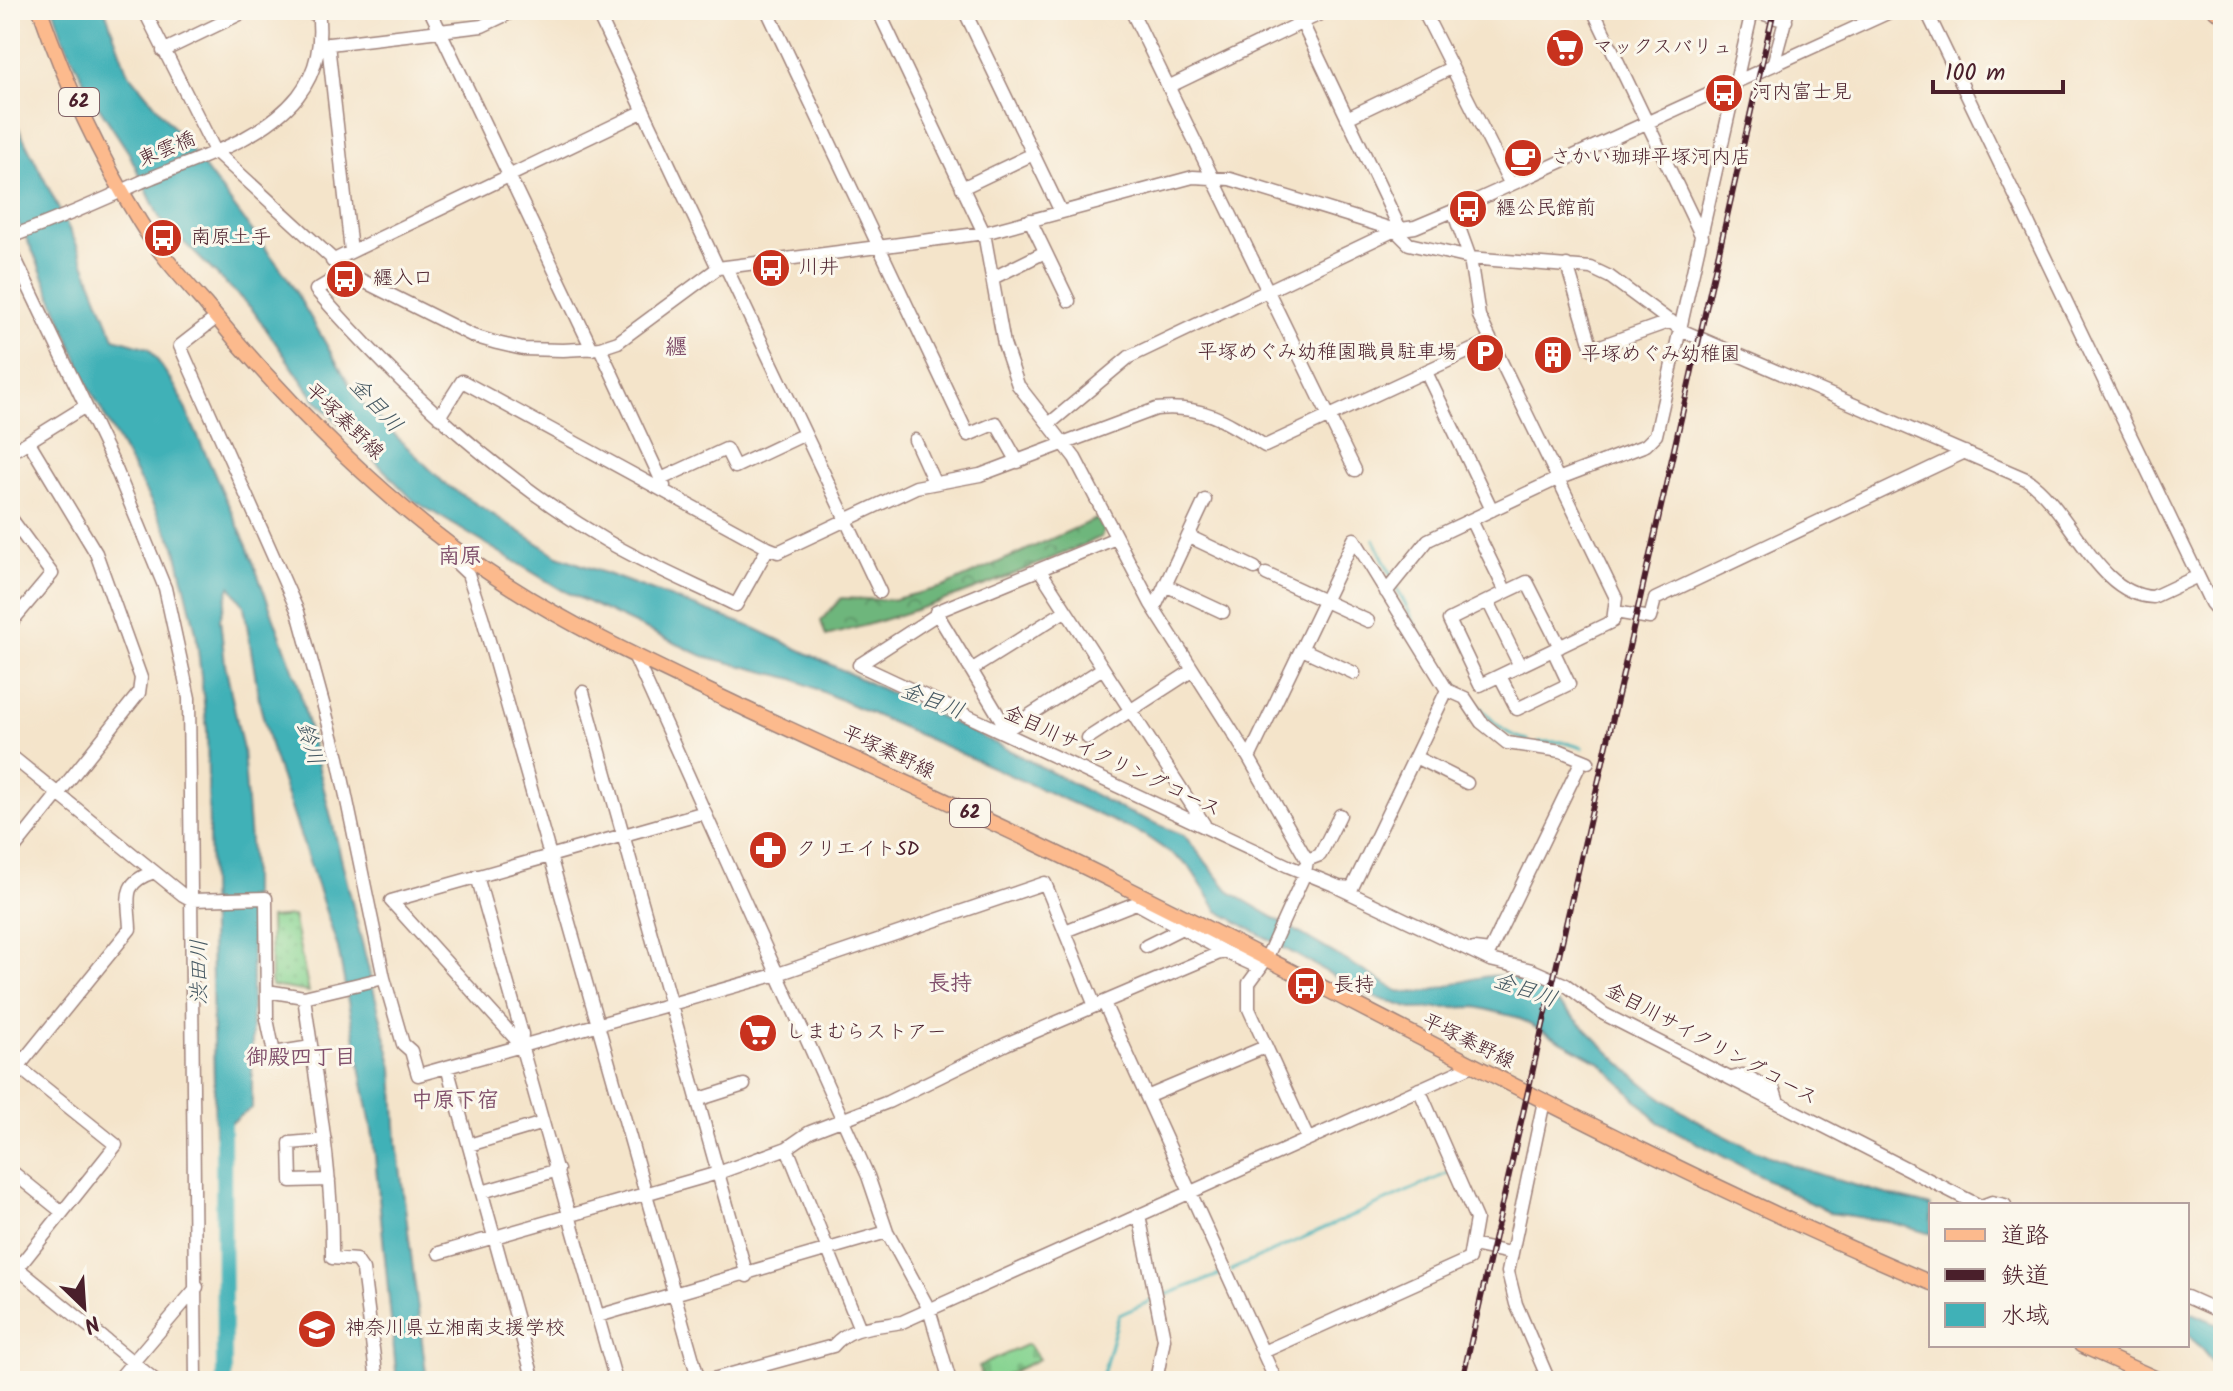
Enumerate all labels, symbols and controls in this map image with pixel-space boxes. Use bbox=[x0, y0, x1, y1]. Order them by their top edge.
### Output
supermarket icon: マックスバリュ bbox=[1544, 27, 1586, 69]
place label: マックスバリュ bbox=[1593, 32, 1733, 64]
scale bar bbox=[1933, 44, 2063, 94]
text: 100 m bbox=[1945, 54, 2005, 93]
bus stop icon: 河内富士見 bbox=[1703, 72, 1745, 114]
place label: 河内富士見 bbox=[1752, 77, 1852, 109]
road number: 62 bbox=[59, 88, 99, 116]
street label: 東雲橋 bbox=[133, 124, 201, 176]
cafe icon: さかい珈琲平塚河内店 bbox=[1502, 137, 1544, 179]
place label: さかい珈琲平塚河内店 bbox=[1551, 142, 1751, 174]
bus stop icon: 纒公民館前 bbox=[1447, 188, 1489, 230]
place label: 纒公民館前 bbox=[1496, 193, 1596, 225]
bus stop icon: 南原土手 bbox=[142, 217, 184, 259]
place label: 南原土手 bbox=[191, 222, 271, 254]
bus stop icon: 川井 bbox=[750, 247, 792, 289]
place label: 川井 bbox=[799, 252, 839, 284]
bus stop icon: 纒入口 bbox=[324, 258, 366, 300]
place label: 纒入口 bbox=[373, 263, 433, 295]
district label: 纒 bbox=[665, 331, 687, 366]
parking icon: 平塚めぐみ幼稚園職員駐車場 bbox=[1464, 332, 1506, 374]
building icon: 平塚めぐみ幼稚園 bbox=[1532, 334, 1574, 376]
place label: 平塚めぐみ幼稚園職員駐車場 bbox=[1198, 337, 1457, 369]
place label: 平塚めぐみ幼稚園 bbox=[1581, 339, 1740, 371]
water label: 金目川 bbox=[340, 370, 410, 442]
street label: 平塚秦野線 bbox=[297, 376, 391, 468]
district label: 南原 bbox=[438, 540, 482, 575]
water label: 金目川 bbox=[895, 674, 969, 730]
street label: 金目川サイクリングコース bbox=[998, 697, 1226, 827]
street label: 平塚秦野線 bbox=[836, 717, 940, 789]
water label: 鈴川 bbox=[286, 718, 332, 770]
road number: 62 bbox=[950, 799, 990, 827]
pharmacy icon: クリエイトSD bbox=[747, 829, 789, 871]
place label: クリエイトSD bbox=[796, 834, 920, 866]
water label: 渋田川 bbox=[183, 939, 218, 1005]
water label: 金目川 bbox=[1488, 964, 1562, 1018]
bus stop icon: 長持 bbox=[1285, 965, 1327, 1007]
district label: 長持 bbox=[928, 967, 972, 1002]
place label: 長持 bbox=[1334, 970, 1374, 1002]
street label: 金目川サイクリングコース bbox=[1599, 975, 1823, 1115]
street label: 平塚秦野線 bbox=[1416, 1006, 1520, 1078]
supermarket icon: しまむらストアー bbox=[737, 1012, 779, 1054]
place label: しまむらストアー bbox=[786, 1017, 947, 1049]
district label: 御殿四丁目 bbox=[246, 1041, 356, 1076]
district label: 中原下宿 bbox=[411, 1084, 499, 1119]
legend bbox=[1929, 1203, 2189, 1347]
text: 道路 bbox=[2001, 1217, 2049, 1256]
text: 鉄道 bbox=[2001, 1257, 2049, 1296]
north arrow bbox=[44, 1267, 124, 1347]
text: 水域 bbox=[2001, 1297, 2049, 1336]
text: N bbox=[78, 1304, 105, 1342]
school or university icon: 神奈川県立湘南支援学校 bbox=[296, 1308, 338, 1350]
place label: 神奈川県立湘南支援学校 bbox=[345, 1313, 565, 1345]

